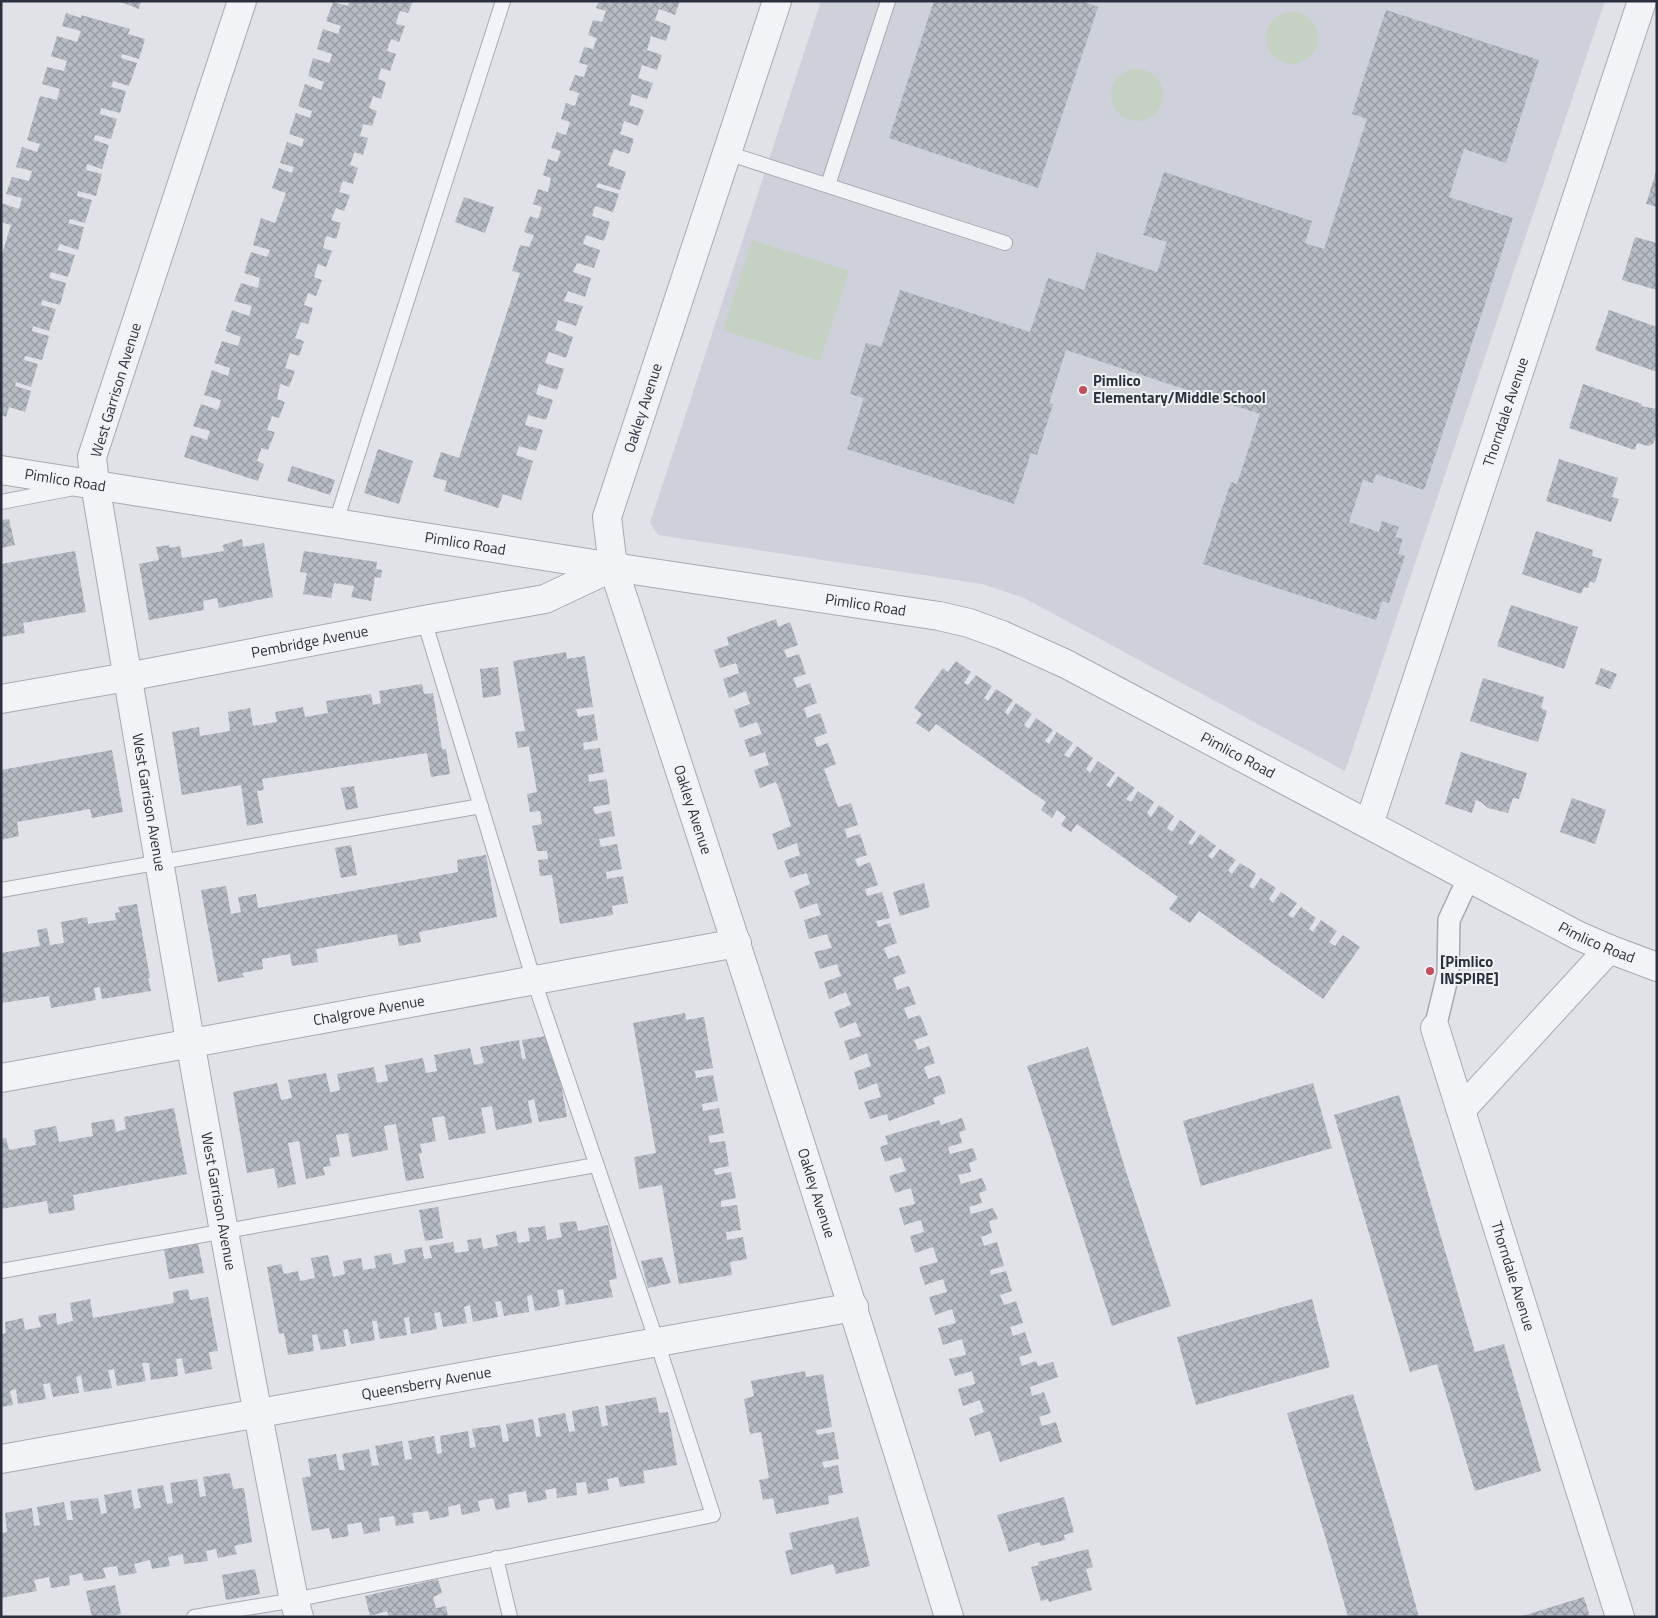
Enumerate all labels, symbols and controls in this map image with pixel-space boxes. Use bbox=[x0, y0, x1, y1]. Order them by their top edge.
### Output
street label: West Garrison Avenue bbox=[84, 320, 147, 460]
street label: Thorndale Avenue bbox=[1476, 354, 1534, 470]
street label: Oakley Avenue bbox=[617, 360, 668, 456]
place label: Pimlico Elementary/Middle School bbox=[1093, 369, 1266, 409]
marker: Pimlico Elementary/Middle School bbox=[1077, 384, 1089, 396]
street label: Pimlico Road bbox=[23, 462, 107, 497]
street label: Pimlico Road bbox=[423, 525, 507, 561]
street label: Pimlico Road bbox=[823, 587, 908, 622]
street label: Pembridge Avenue bbox=[249, 619, 370, 664]
street label: Pimlico Road bbox=[1197, 725, 1280, 784]
street label: West Garrison Avenue bbox=[126, 731, 172, 873]
street label: Oakley Avenue bbox=[668, 762, 718, 857]
street label: Pimlico Road bbox=[1554, 915, 1639, 969]
place label: [Pimlico INSPIRE] bbox=[1440, 950, 1499, 990]
marker: [Pimlico INSPIRE] bbox=[1424, 965, 1436, 977]
street label: Chalgrove Avenue bbox=[311, 989, 426, 1032]
street label: West Garrison Avenue bbox=[195, 1130, 243, 1272]
street label: Oakley Avenue bbox=[792, 1145, 842, 1241]
street label: Thorndale Avenue bbox=[1485, 1218, 1541, 1334]
street label: Queensberry Avenue bbox=[359, 1360, 493, 1406]

